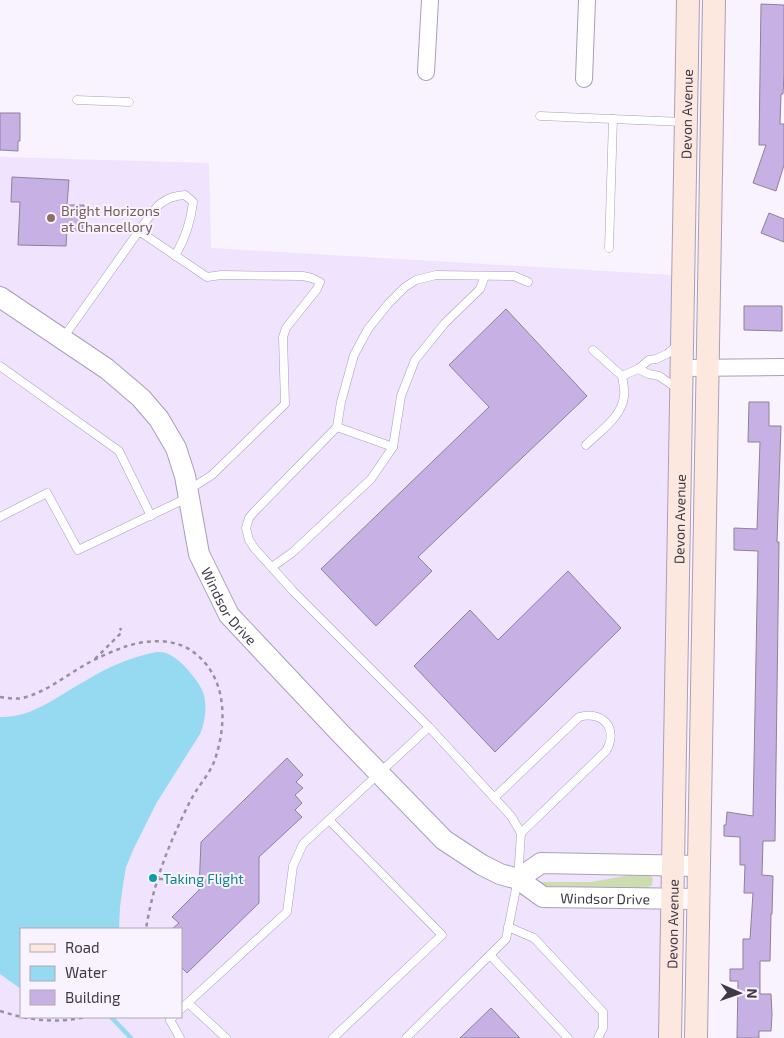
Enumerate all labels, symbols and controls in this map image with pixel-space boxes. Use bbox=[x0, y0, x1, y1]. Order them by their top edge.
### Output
street label: Devon Avenue bbox=[677, 69, 695, 159]
place label: Bright Horizons at Chancellory bbox=[61, 202, 160, 235]
marker: Bright Horizons at Chancellory bbox=[45, 212, 57, 224]
street label: Devon Avenue bbox=[670, 474, 688, 564]
street label: Windsor Drive bbox=[198, 564, 261, 648]
place label: Taking Flight bbox=[163, 870, 244, 887]
marker: Taking Flight bbox=[147, 872, 159, 884]
street label: Devon Avenue bbox=[663, 879, 681, 969]
street label: Windsor Drive bbox=[560, 889, 650, 907]
legend bbox=[20, 928, 182, 1018]
text: Road bbox=[65, 938, 100, 956]
text: Water bbox=[65, 963, 107, 981]
north arrow bbox=[714, 968, 764, 1018]
text: Building bbox=[65, 988, 121, 1006]
text: N bbox=[744, 988, 761, 999]

